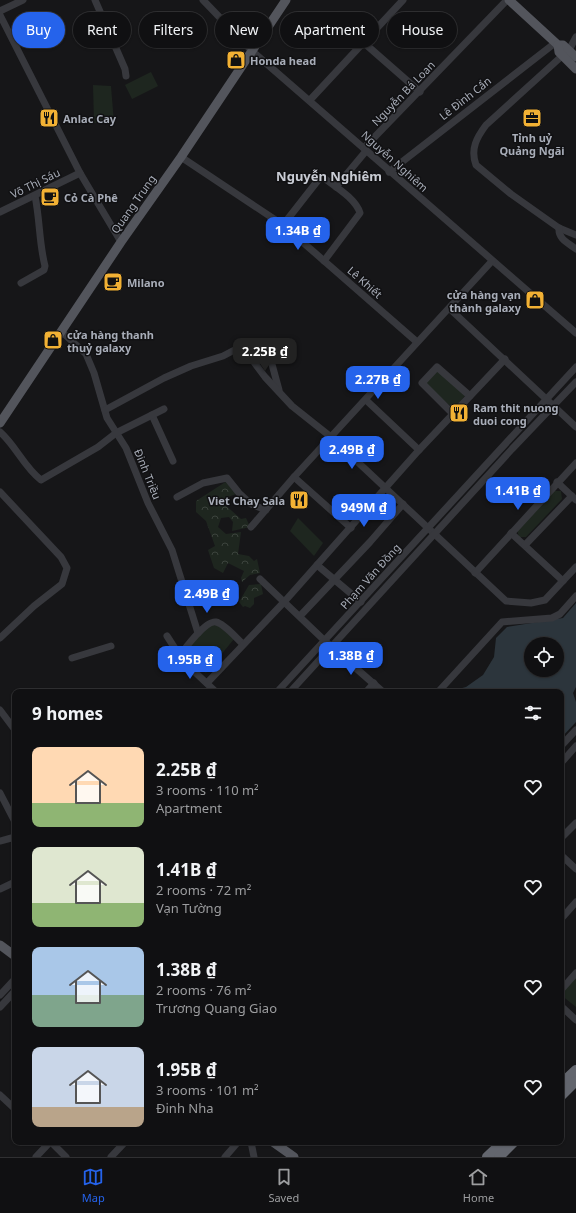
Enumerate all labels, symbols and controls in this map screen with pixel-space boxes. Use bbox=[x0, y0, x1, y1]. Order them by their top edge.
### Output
chip: Buy bbox=[12, 12, 65, 48]
chip: Rent bbox=[73, 12, 131, 48]
chip: Filters bbox=[139, 12, 207, 48]
chip: New bbox=[215, 12, 272, 48]
chip: Apartment bbox=[280, 12, 379, 48]
chip: House bbox=[387, 12, 457, 48]
shop icon: Honda head bbox=[225, 49, 247, 71]
place label: Honda head bbox=[250, 53, 316, 68]
street label: Nguyễn Bá Loan bbox=[368, 57, 438, 129]
street label: Lê Đình Cẩn bbox=[436, 73, 494, 123]
restaurant icon: Anlac Cay bbox=[38, 107, 60, 129]
office icon: Tỉnh uỷ Quảng Ngãi bbox=[521, 107, 543, 129]
place label: Anlac Cay bbox=[63, 111, 117, 126]
street label: Nguyễn Nghiêm bbox=[359, 127, 431, 195]
place label: Tỉnh uỷ Quảng Ngãi bbox=[499, 130, 565, 158]
street label: Võ Thị Sáu bbox=[8, 165, 62, 201]
district label: Nguyễn Nghiêm bbox=[276, 167, 382, 185]
street label: Quang Trung bbox=[107, 172, 159, 236]
cafe icon: Cỏ Cà Phê bbox=[39, 186, 61, 208]
place label: Cỏ Cà Phê bbox=[64, 190, 118, 205]
pin: 1.34B ₫ bbox=[261, 217, 335, 251]
text: 1.34B ₫ bbox=[275, 221, 321, 239]
street label: Lê Khiết bbox=[344, 263, 386, 301]
cafe icon: Milano bbox=[102, 271, 124, 293]
place label: Milano bbox=[127, 275, 165, 290]
place label: cửa hàng vạn thành galaxy bbox=[447, 287, 522, 315]
shop icon: cửa hàng vạn thành galaxy bbox=[524, 289, 546, 311]
place label: cửa hàng thanh thuỷ galaxy bbox=[67, 327, 154, 355]
shop icon: cửa hàng thanh thuỷ galaxy bbox=[42, 329, 64, 351]
pin: 2.25B ₫ bbox=[228, 338, 302, 372]
text: 2.25B ₫ bbox=[242, 342, 288, 360]
pin: 2.27B ₫ bbox=[341, 366, 415, 400]
text: 2.27B ₫ bbox=[355, 370, 401, 388]
place label: Ram thit nuong duoi cong bbox=[473, 400, 559, 428]
restaurant icon: Ram thit nuong duoi cong bbox=[448, 402, 470, 424]
pin: 2.49B ₫ bbox=[315, 436, 389, 470]
text: 2.49B ₫ bbox=[329, 440, 375, 458]
street label: Đinh Triều bbox=[131, 446, 165, 502]
pin: 1.41B ₫ bbox=[481, 477, 555, 511]
text: 1.41B ₫ bbox=[495, 481, 541, 499]
restaurant icon: Viet Chay Sala bbox=[288, 489, 310, 511]
place label: Viet Chay Sala bbox=[208, 493, 285, 508]
pin: 949M ₫ bbox=[331, 494, 397, 528]
text: 949M ₫ bbox=[341, 498, 387, 516]
street label: Phạm Văn Đồng bbox=[337, 540, 403, 612]
pin: 2.49B ₫ bbox=[170, 580, 244, 614]
text: 2.49B ₫ bbox=[184, 584, 230, 602]
map controls bbox=[524, 637, 564, 677]
button: locate bbox=[524, 637, 564, 677]
pin: 1.38B ₫ bbox=[314, 642, 388, 676]
pin: 1.95B ₫ bbox=[153, 646, 227, 680]
text: 1.38B ₫ bbox=[328, 646, 374, 664]
text: 1.95B ₫ bbox=[167, 650, 213, 668]
text: 9 homes bbox=[32, 702, 103, 725]
icon: filters bbox=[522, 702, 544, 724]
text: 2.25B ₫ bbox=[156, 758, 217, 781]
icon: home bbox=[64, 763, 112, 811]
icon: heart bbox=[522, 776, 544, 798]
text: 3 rooms · 110 m² bbox=[156, 781, 259, 799]
text: Apartment bbox=[156, 799, 222, 817]
text: 1.41B ₫ bbox=[156, 858, 217, 881]
icon: home bbox=[64, 863, 112, 911]
icon: heart bbox=[522, 876, 544, 898]
text: 2 rooms · 72 m² bbox=[156, 881, 251, 899]
text: Vạn Tường bbox=[156, 899, 222, 917]
text: 1.38B ₫ bbox=[156, 958, 217, 981]
icon: home bbox=[64, 963, 112, 1011]
icon: heart bbox=[522, 976, 544, 998]
text: 2 rooms · 76 m² bbox=[156, 981, 251, 999]
text: Trương Quang Giao bbox=[156, 999, 277, 1017]
text: 1.95B ₫ bbox=[156, 1058, 217, 1081]
icon: home bbox=[64, 1063, 112, 1111]
icon: heart bbox=[522, 1076, 544, 1098]
text: 3 rooms · 101 m² bbox=[156, 1081, 259, 1099]
text: Đinh Nha bbox=[156, 1099, 214, 1117]
tab: Map bbox=[82, 1166, 105, 1205]
tab: Saved bbox=[268, 1166, 299, 1205]
tab: Home bbox=[463, 1166, 494, 1205]

